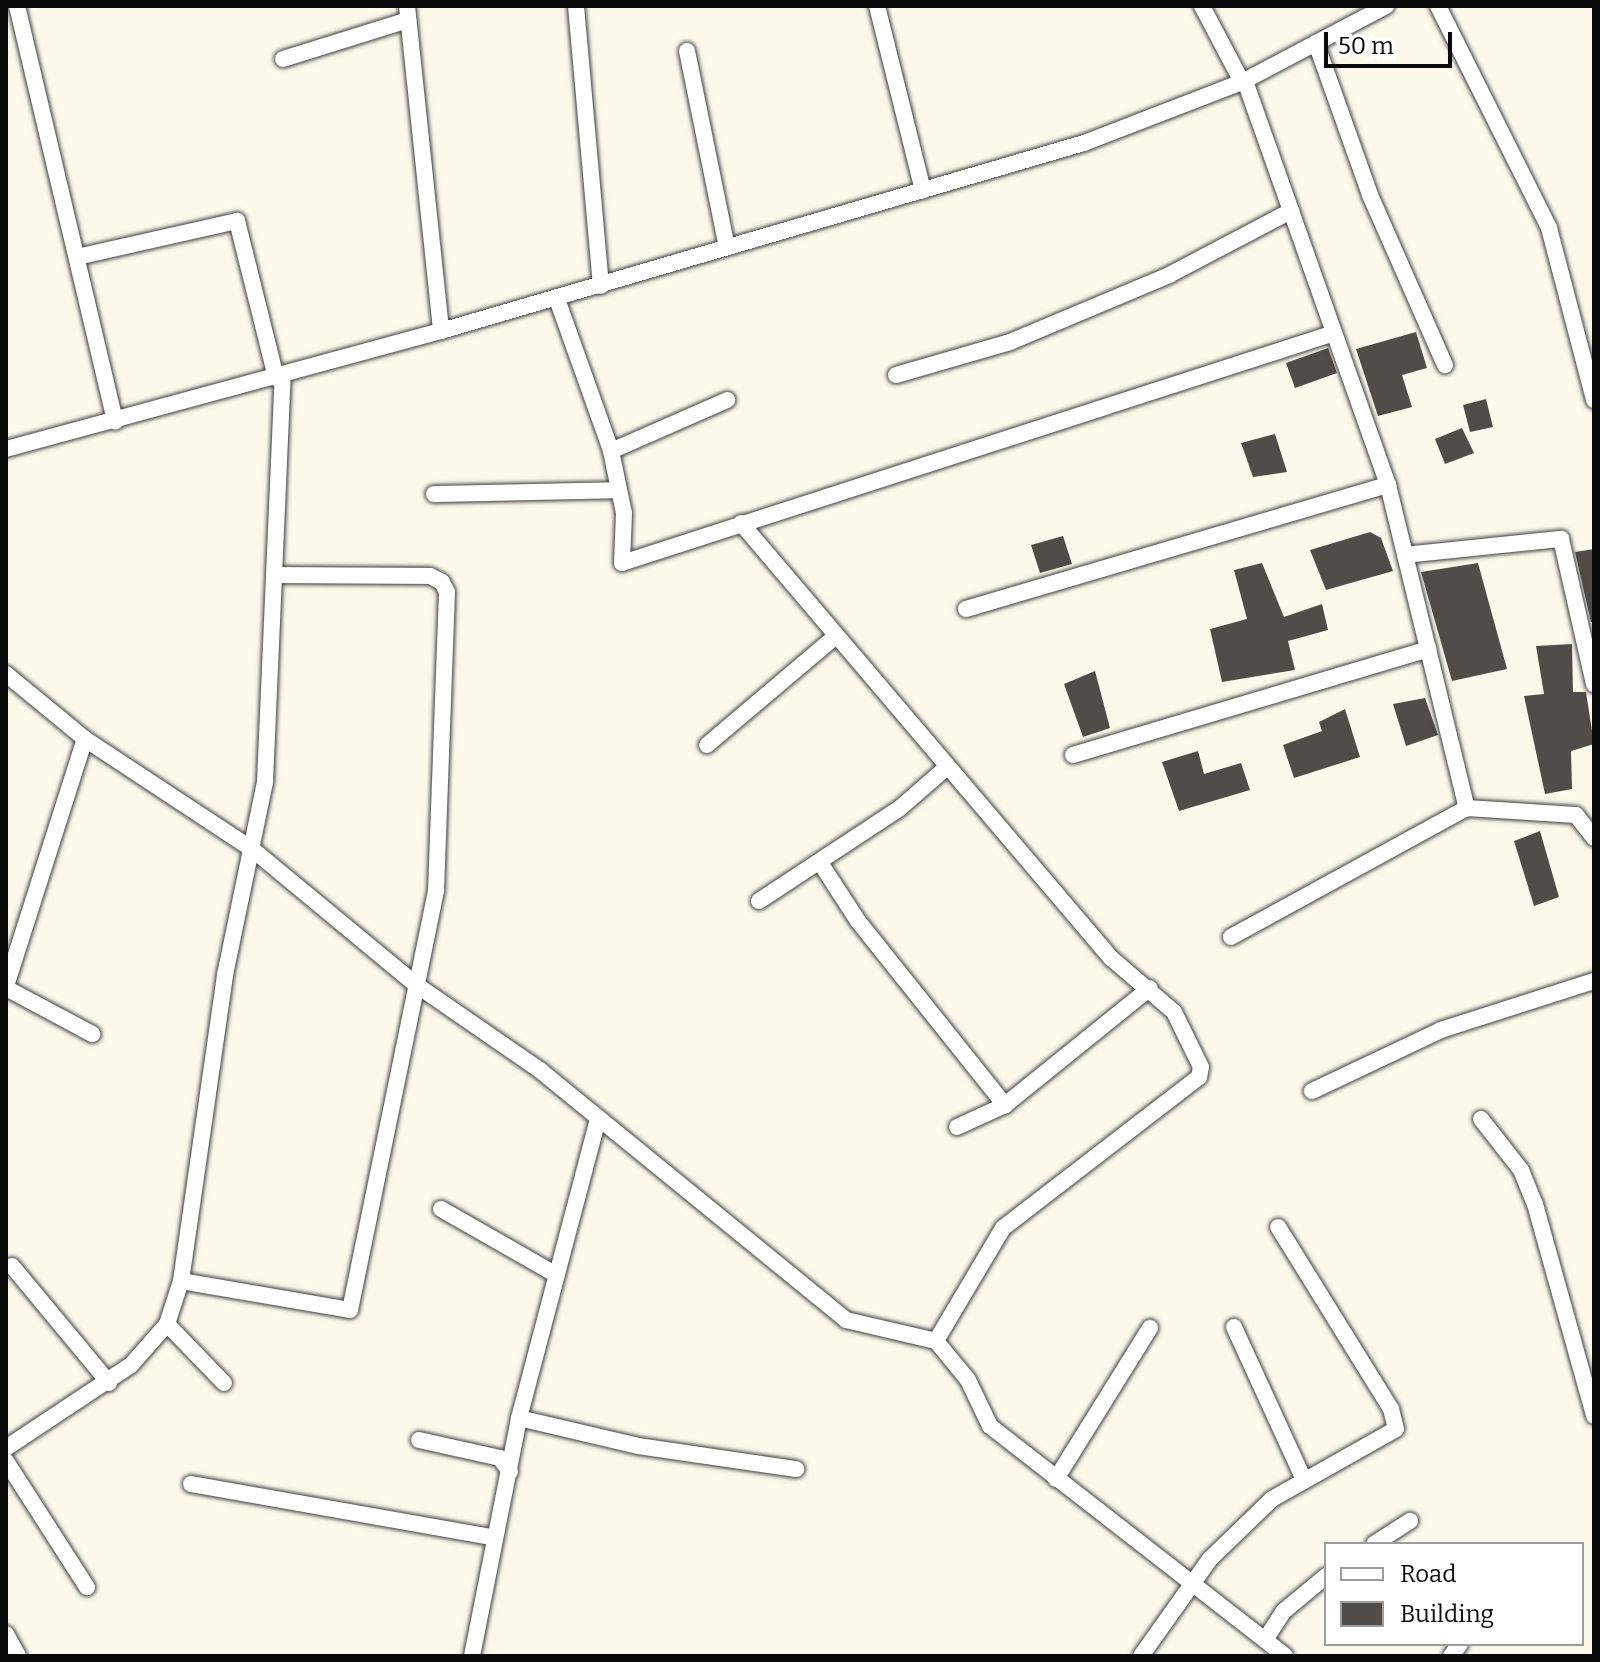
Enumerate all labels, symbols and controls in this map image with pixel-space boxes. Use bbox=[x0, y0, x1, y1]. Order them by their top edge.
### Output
scale bar bbox=[1328, 16, 1456, 66]
text: 50 m bbox=[1338, 32, 1394, 60]
legend bbox=[1324, 1542, 1584, 1646]
text: Road bbox=[1400, 1560, 1456, 1588]
text: Building bbox=[1400, 1600, 1494, 1628]

